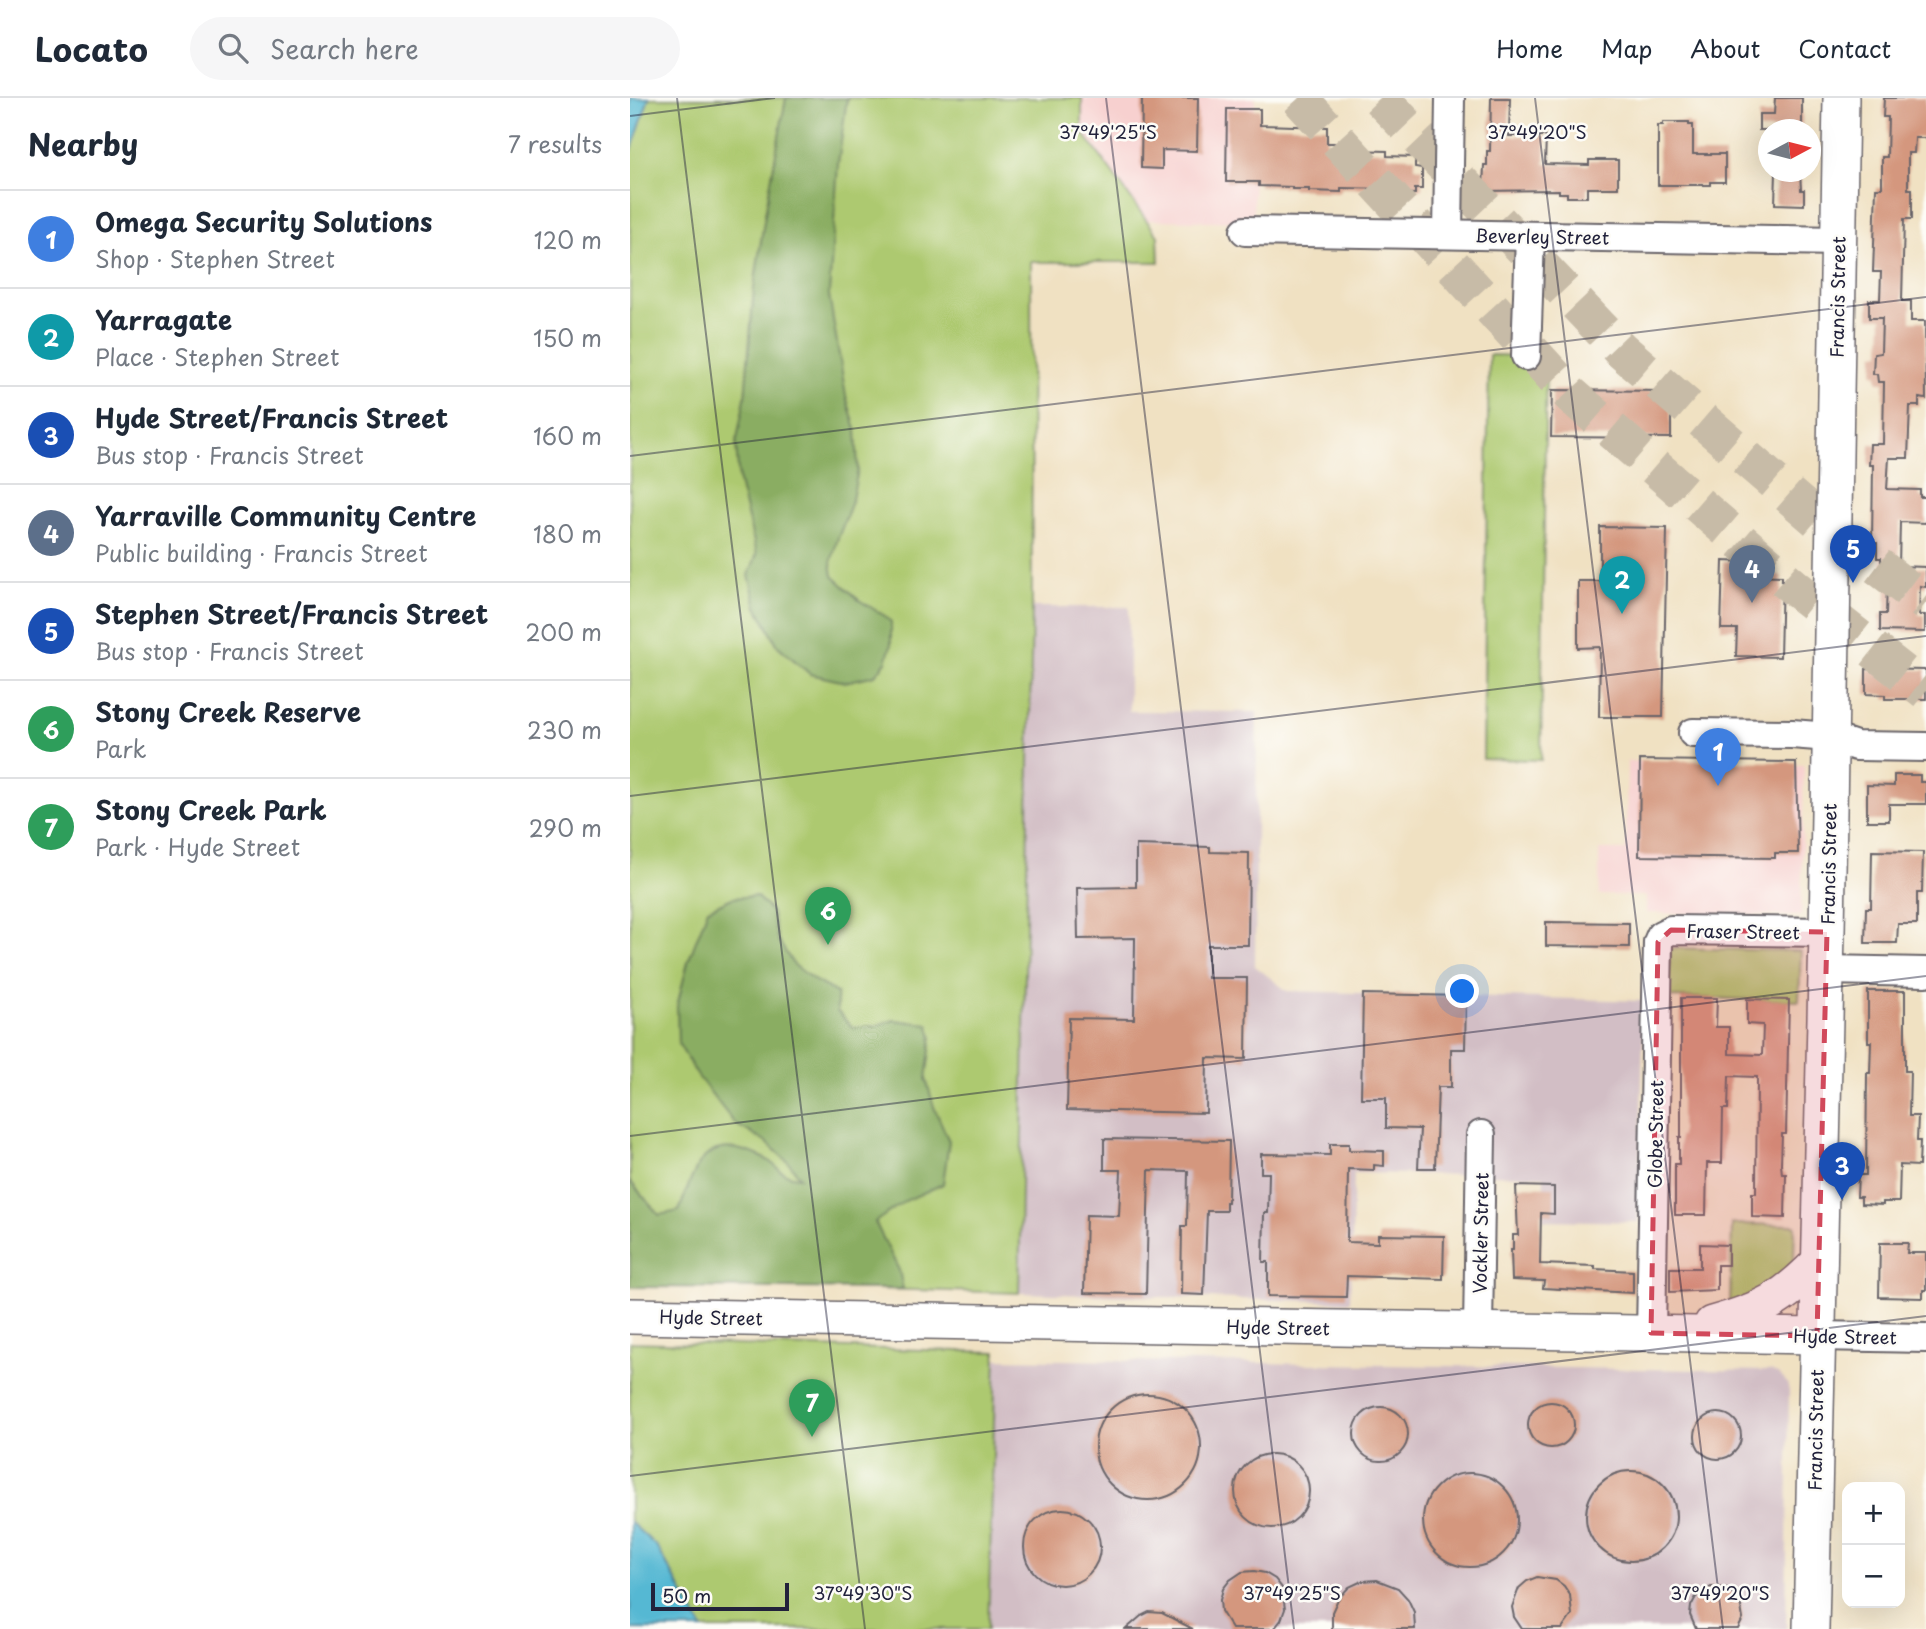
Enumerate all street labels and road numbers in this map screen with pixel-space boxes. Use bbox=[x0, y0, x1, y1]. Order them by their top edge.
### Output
street label: Beverley Street bbox=[1475, 221, 1609, 251]
street label: Francis Street bbox=[1822, 236, 1852, 358]
street label: Francis Street bbox=[1813, 803, 1843, 925]
street label: Fraser Street bbox=[1686, 917, 1800, 945]
street label: Globe Street bbox=[1641, 1080, 1669, 1188]
street label: Vockler Street bbox=[1465, 1172, 1495, 1294]
street label: Hyde Street bbox=[659, 1303, 763, 1331]
street label: Hyde Street bbox=[1226, 1313, 1330, 1341]
street label: Hyde Street bbox=[1793, 1322, 1897, 1350]
street label: Francis Street bbox=[1800, 1369, 1830, 1491]

